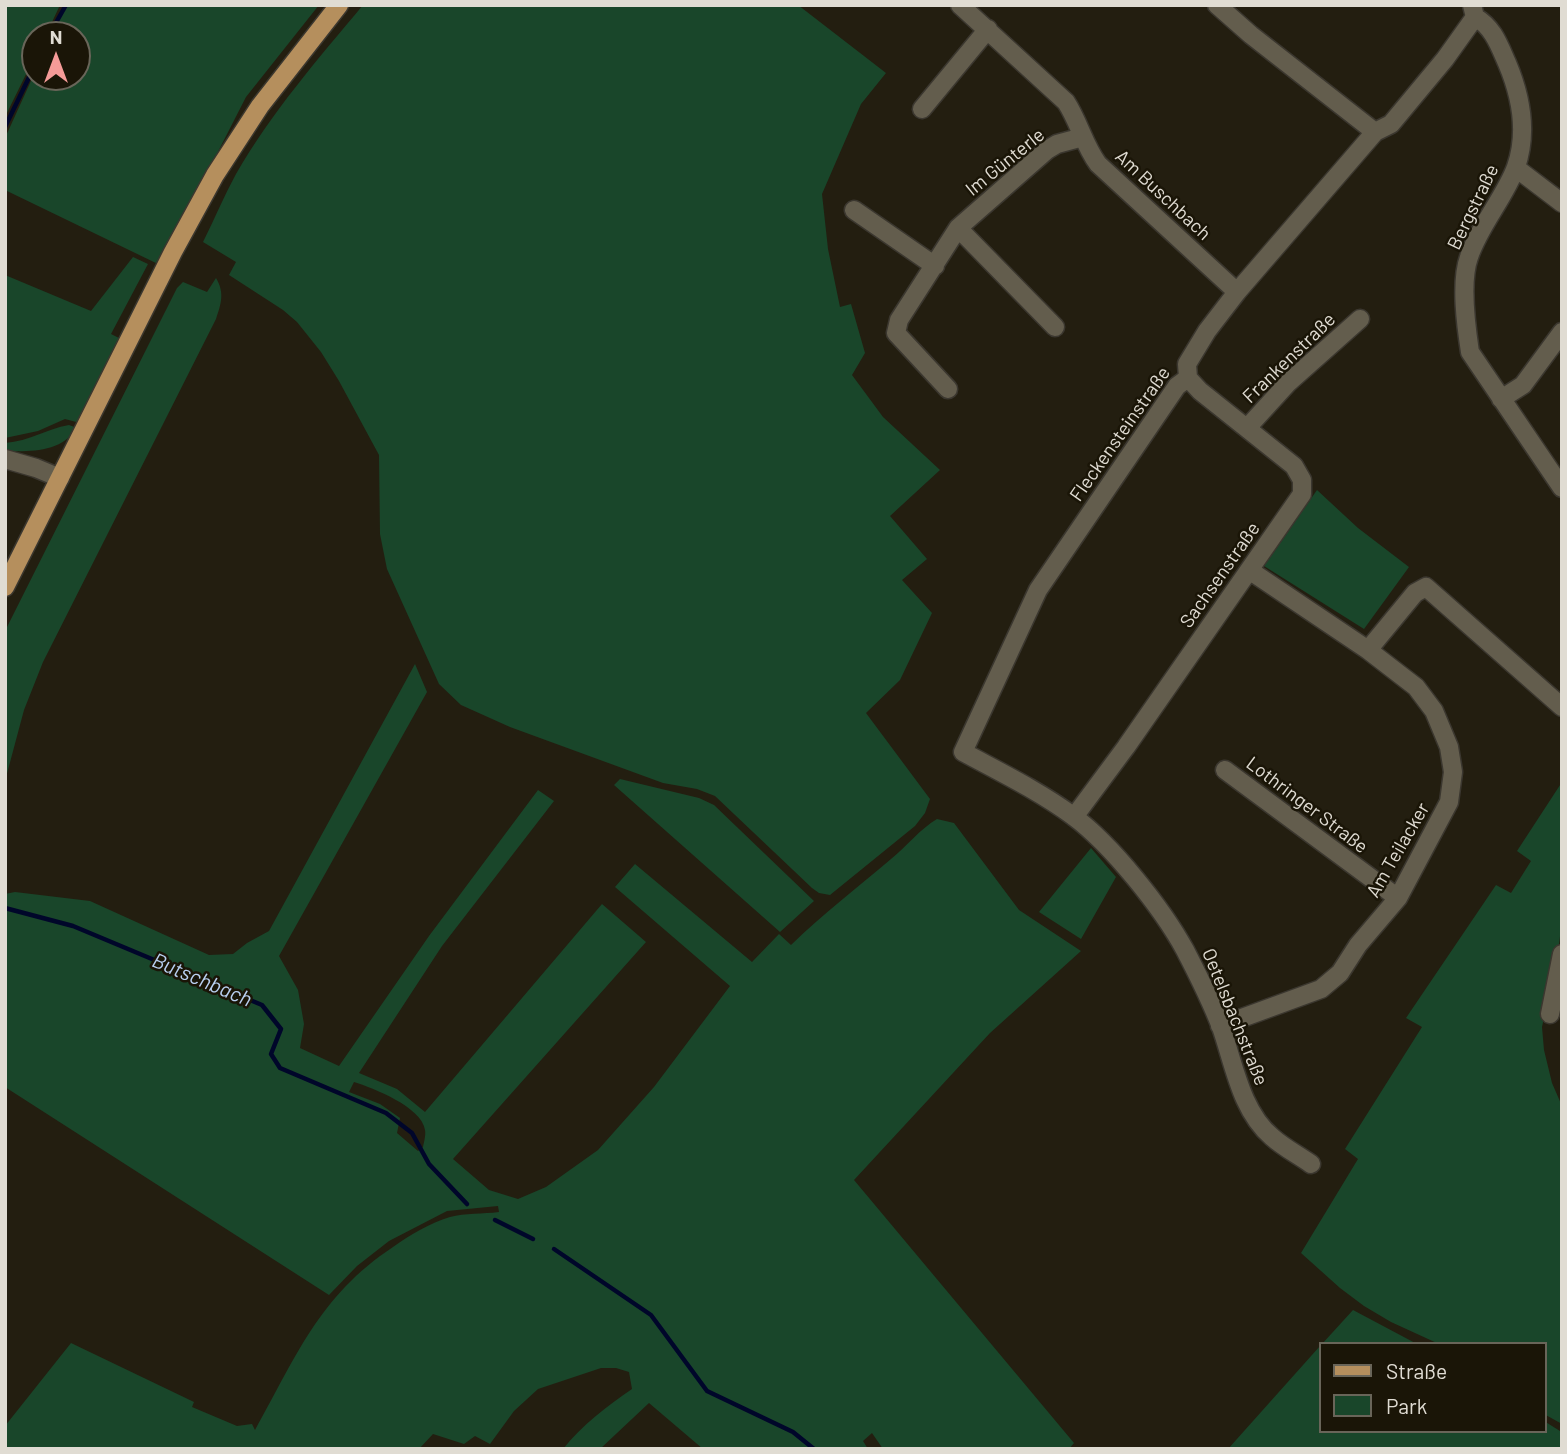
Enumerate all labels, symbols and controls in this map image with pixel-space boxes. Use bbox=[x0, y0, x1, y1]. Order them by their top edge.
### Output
north arrow bbox=[21, 21, 91, 91]
text: N bbox=[50, 25, 62, 48]
street label: Im Günterle bbox=[961, 123, 1049, 201]
street label: Am Buschbach bbox=[1110, 145, 1216, 245]
street label: Bergstraße bbox=[1443, 161, 1503, 253]
street label: Frankenstraße bbox=[1238, 308, 1340, 408]
street label: Fleckensteinstraße bbox=[1065, 362, 1175, 506]
street label: Sachsenstraße bbox=[1175, 518, 1265, 632]
street label: Lothringer Straße bbox=[1242, 752, 1372, 858]
street label: Am Teilacker bbox=[1362, 799, 1434, 901]
street label: Oetelsbachstraße bbox=[1197, 945, 1273, 1089]
water label: Butschbach bbox=[148, 948, 256, 1012]
legend bbox=[1318, 1342, 1546, 1433]
text: Straße bbox=[1386, 1358, 1447, 1383]
text: Park bbox=[1386, 1393, 1427, 1418]

